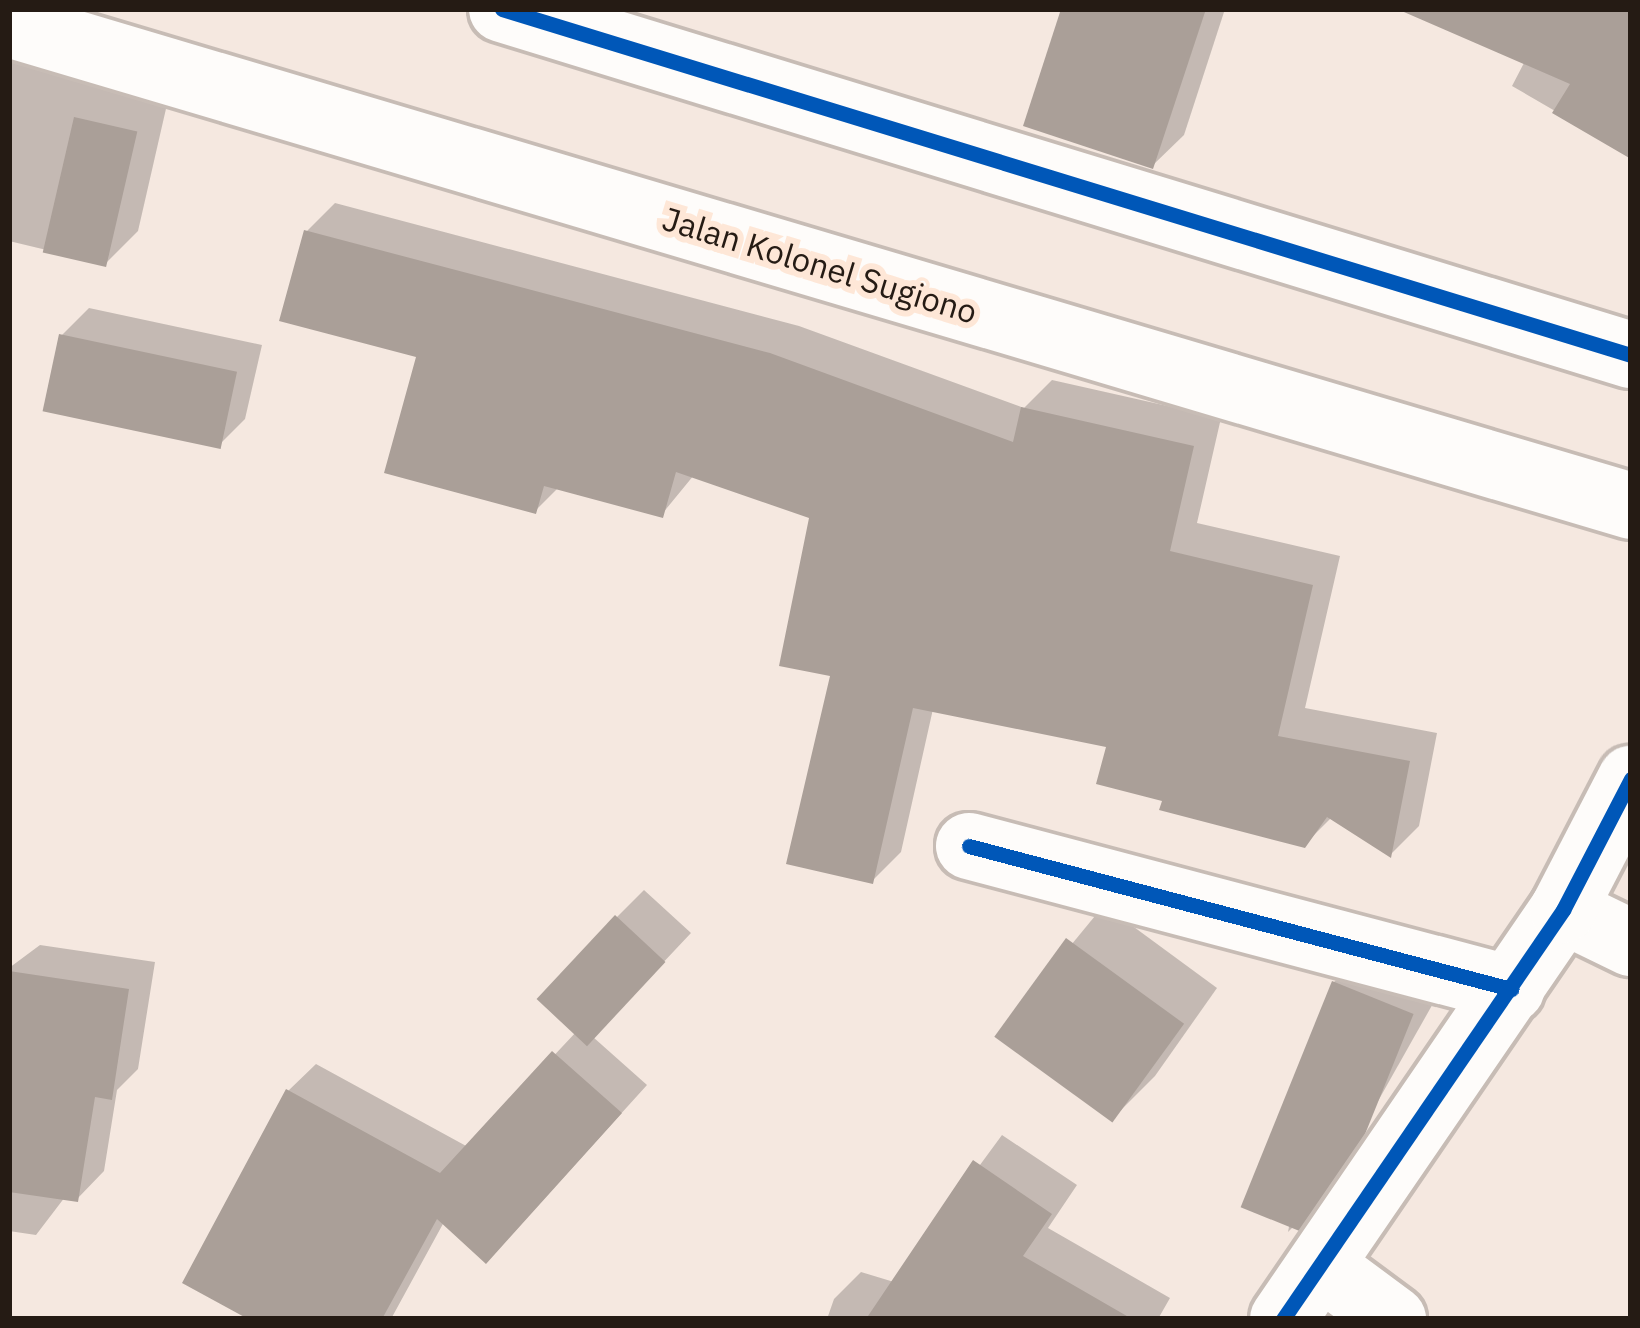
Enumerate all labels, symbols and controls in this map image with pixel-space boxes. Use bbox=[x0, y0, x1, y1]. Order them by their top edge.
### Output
street label: Jalan Kolonel Sugiono bbox=[658, 198, 982, 332]

